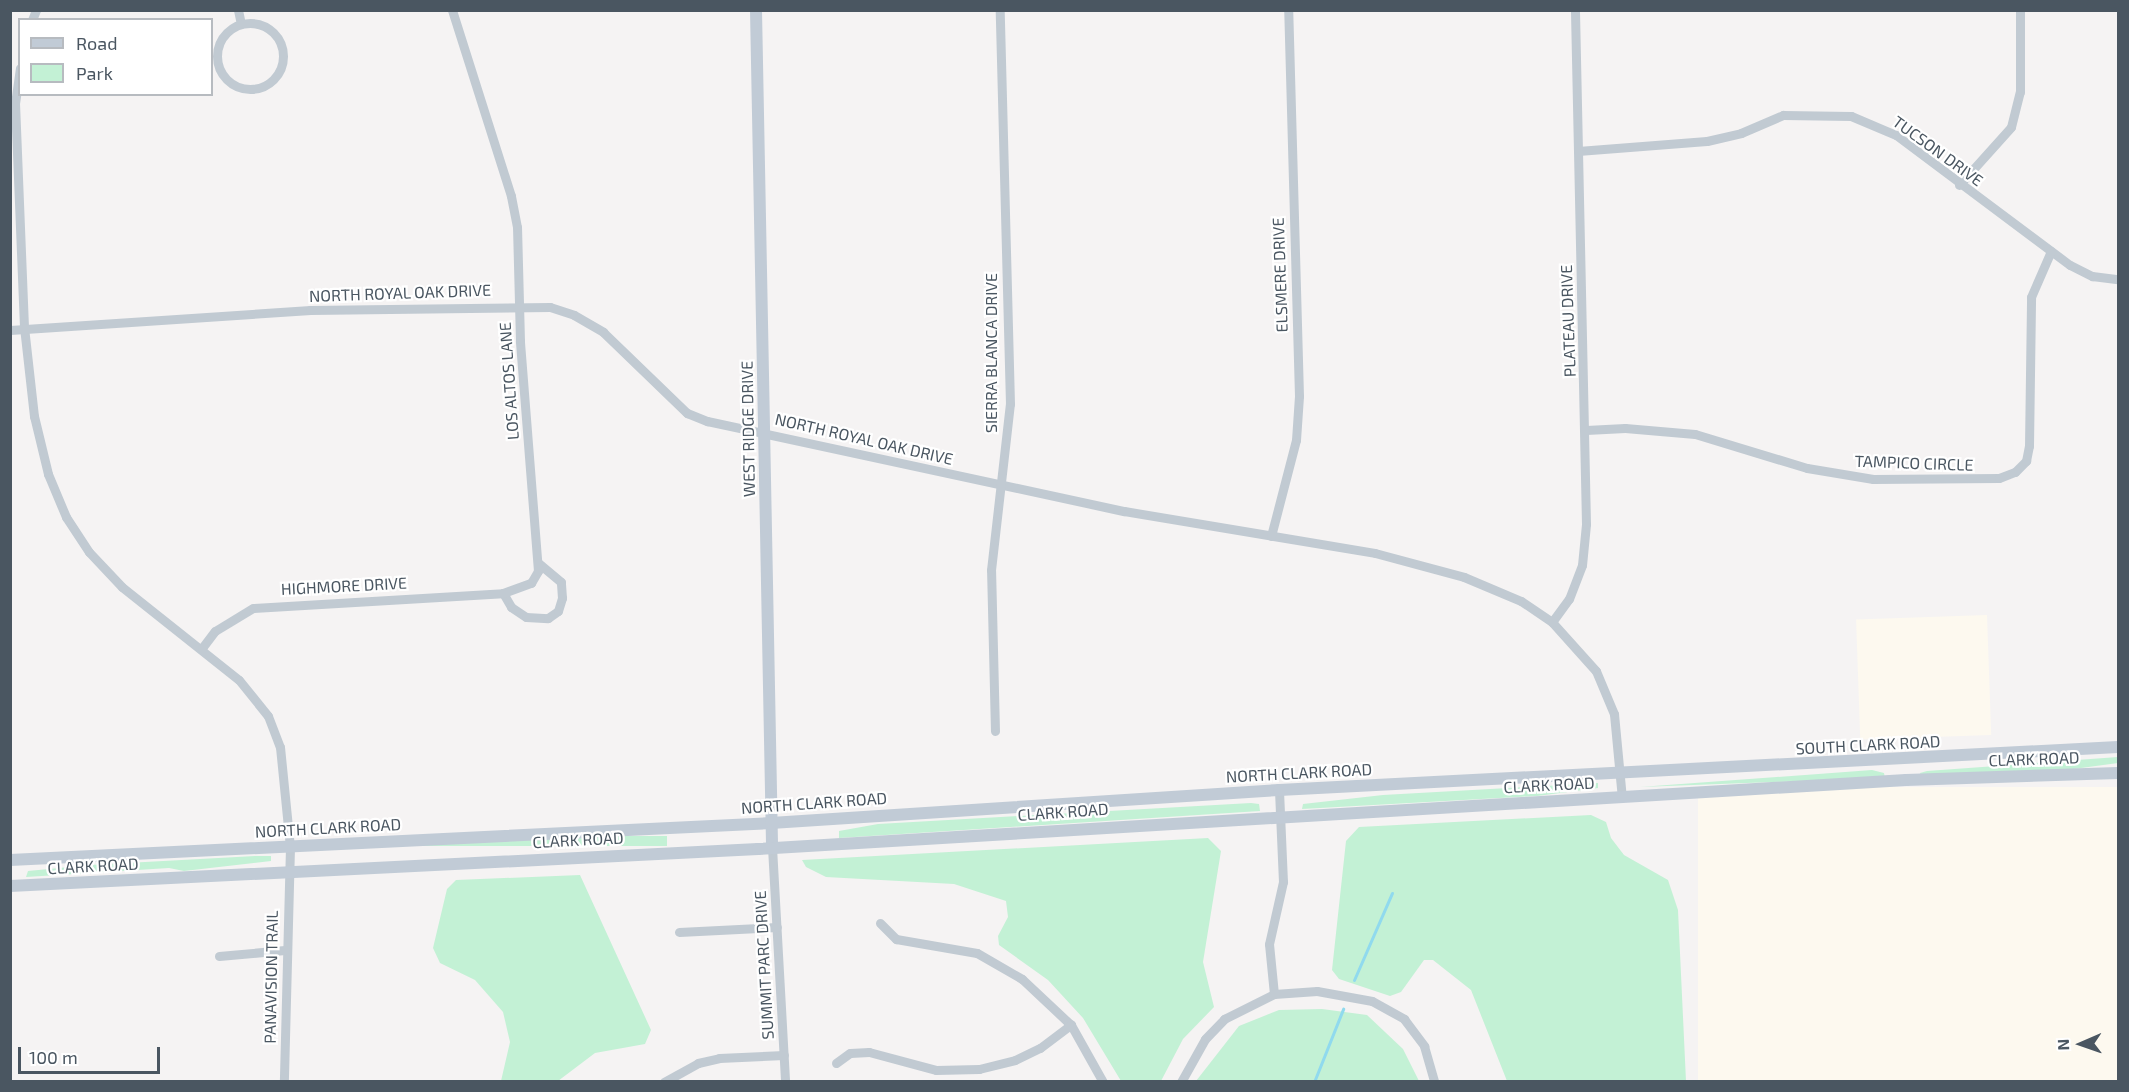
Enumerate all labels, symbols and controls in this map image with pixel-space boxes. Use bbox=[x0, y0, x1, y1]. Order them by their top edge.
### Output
legend bbox=[18, 18, 213, 96]
text: Road bbox=[76, 32, 117, 54]
text: Park bbox=[76, 62, 113, 84]
street label: TUCSON DRIVE bbox=[1889, 112, 1987, 190]
street label: ELSMERE DRIVE bbox=[1268, 217, 1292, 333]
street label: PLATEAU DRIVE bbox=[1556, 264, 1580, 378]
street label: SIERRA BLANCA DRIVE bbox=[981, 273, 1001, 433]
street label: NORTH ROYAL OAK DRIVE bbox=[308, 280, 492, 306]
street label: LOS ALTOS LANE bbox=[495, 321, 523, 441]
street label: WEST RIDGE DRIVE bbox=[737, 361, 759, 497]
street label: NORTH ROYAL OAK DRIVE bbox=[773, 409, 955, 469]
street label: TAMPICO CIRCLE bbox=[1854, 451, 1974, 475]
street label: HIGHMORE DRIVE bbox=[281, 573, 407, 599]
street label: SOUTH CLARK ROAD bbox=[1795, 732, 1941, 758]
street label: CLARK ROAD bbox=[1988, 748, 2080, 770]
street label: NORTH CLARK ROAD bbox=[1225, 760, 1373, 786]
street label: CLARK ROAD bbox=[1503, 773, 1595, 797]
street label: NORTH CLARK ROAD bbox=[740, 788, 888, 818]
street label: CLARK ROAD bbox=[1017, 799, 1109, 825]
street label: NORTH CLARK ROAD bbox=[254, 815, 402, 841]
street label: CLARK ROAD bbox=[532, 828, 624, 852]
street label: CLARK ROAD bbox=[47, 854, 139, 878]
street label: SUMMIT PARC DRIVE bbox=[750, 890, 778, 1040]
street label: PANAVISION TRAIL bbox=[260, 910, 282, 1044]
north arrow bbox=[2051, 1014, 2111, 1074]
scale bar bbox=[21, 1035, 164, 1073]
text: N bbox=[2053, 1039, 2072, 1051]
text: 100 m bbox=[29, 1046, 78, 1068]

